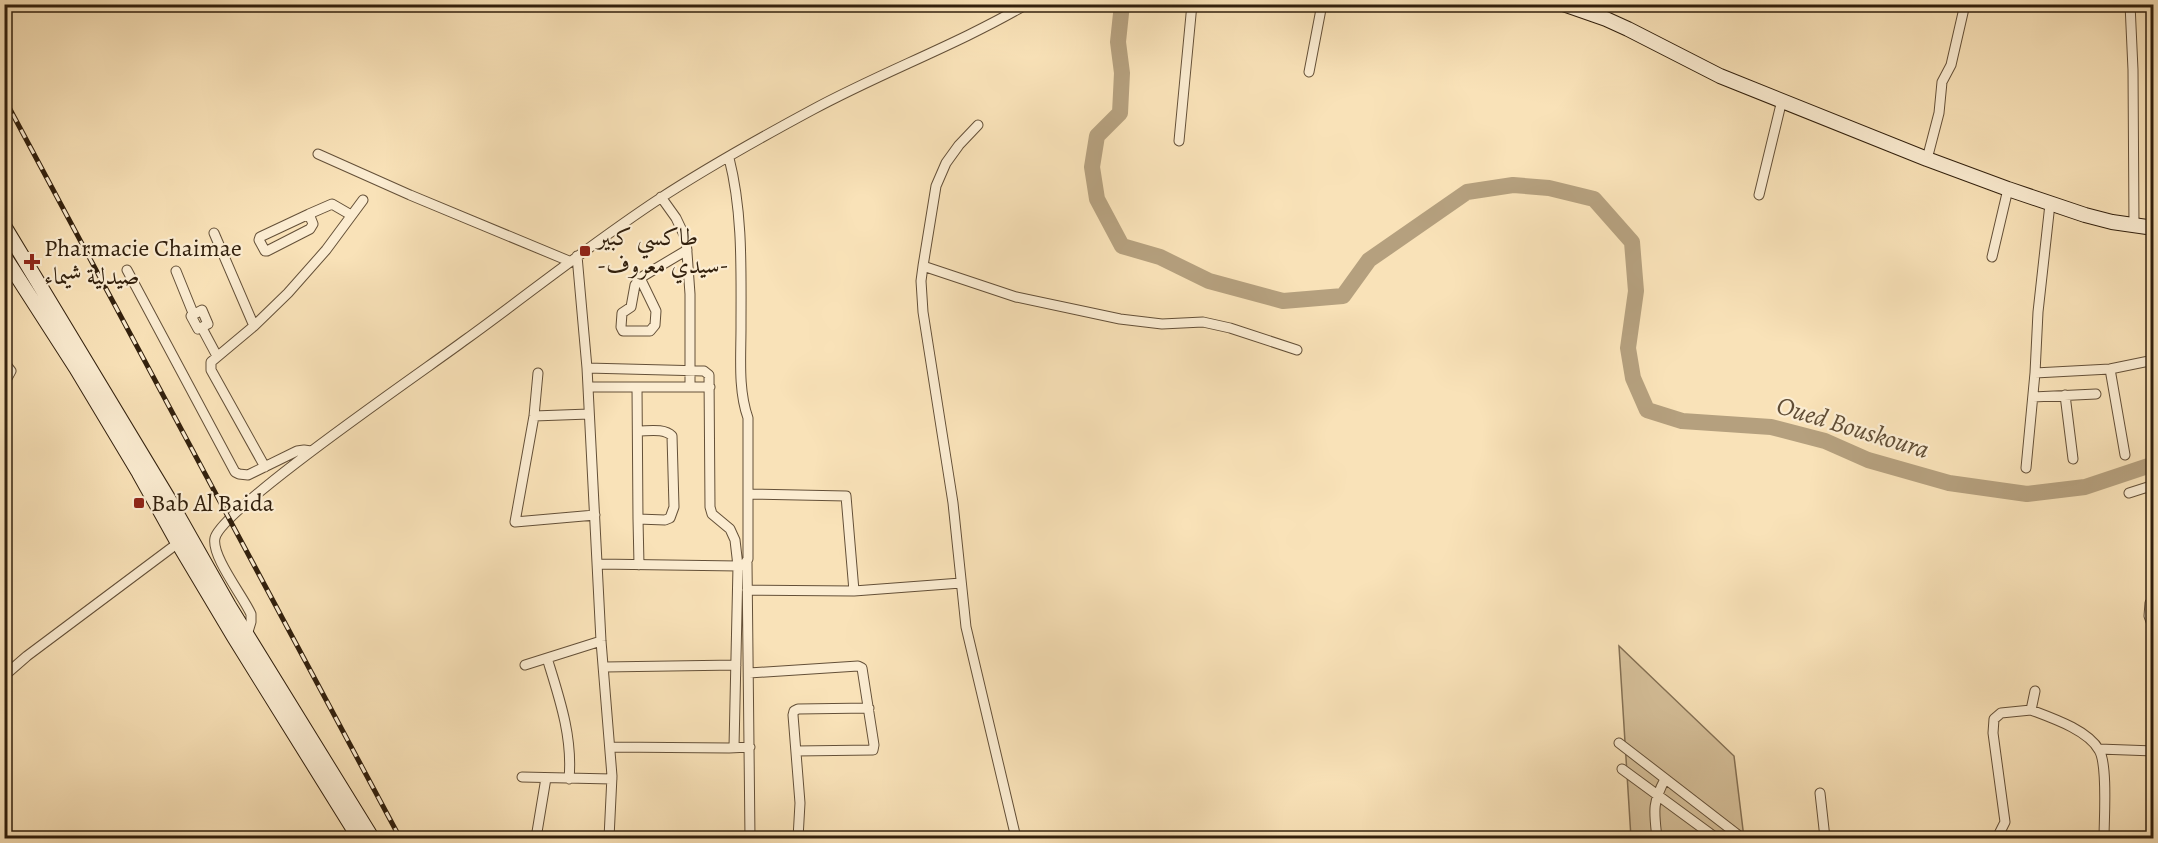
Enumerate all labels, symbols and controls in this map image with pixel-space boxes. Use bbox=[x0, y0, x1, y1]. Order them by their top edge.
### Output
place label: طاكسي كبير -سيدي معروف- bbox=[594, 221, 729, 284]
place label: Pharmacie Chaimae صيدلية شيماء bbox=[44, 232, 242, 292]
marker: طاكسي كبير -سيدي معروف- bbox=[578, 244, 592, 258]
marker: Pharmacie Chaimae صيدلية شيماء bbox=[25, 255, 39, 269]
water label: Oued Bouskoura bbox=[1772, 388, 1933, 467]
place label: Bab Al Baida bbox=[151, 487, 275, 519]
marker: Bab Al Baida bbox=[132, 496, 146, 510]

